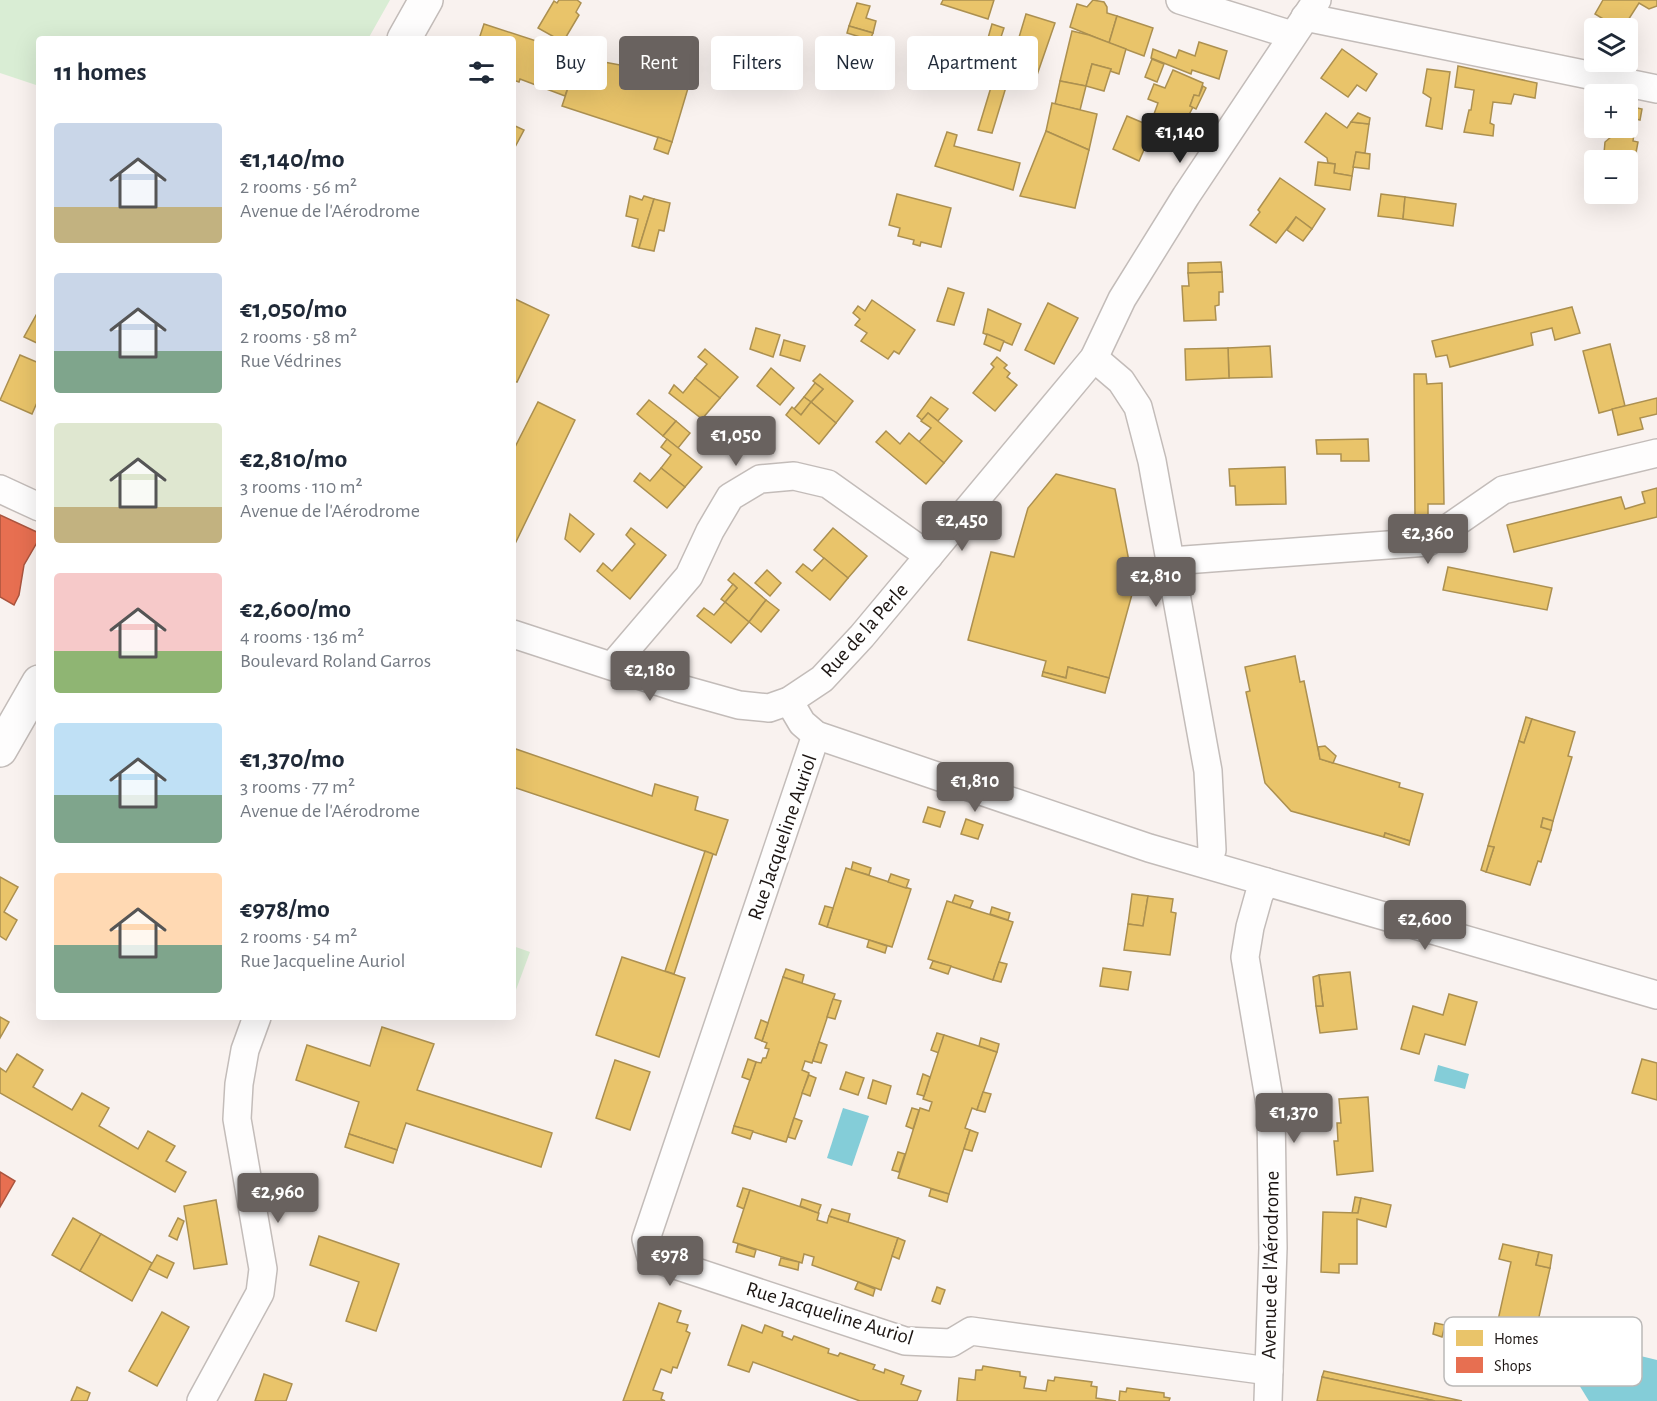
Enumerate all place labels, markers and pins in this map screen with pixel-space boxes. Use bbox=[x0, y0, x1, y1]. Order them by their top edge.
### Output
pin: €1,140 bbox=[1131, 113, 1229, 164]
pin: €1,050 bbox=[687, 416, 785, 467]
pin: €2,450 bbox=[913, 501, 1011, 552]
pin: €2,360 bbox=[1379, 514, 1477, 565]
pin: €2,810 bbox=[1107, 557, 1205, 608]
pin: €2,180 bbox=[601, 651, 699, 702]
pin: €1,810 bbox=[926, 762, 1024, 813]
pin: €2,600 bbox=[1376, 900, 1474, 951]
pin: €1,370 bbox=[1245, 1093, 1343, 1144]
pin: €2,960 bbox=[229, 1173, 327, 1224]
pin: €978 bbox=[634, 1236, 706, 1287]

